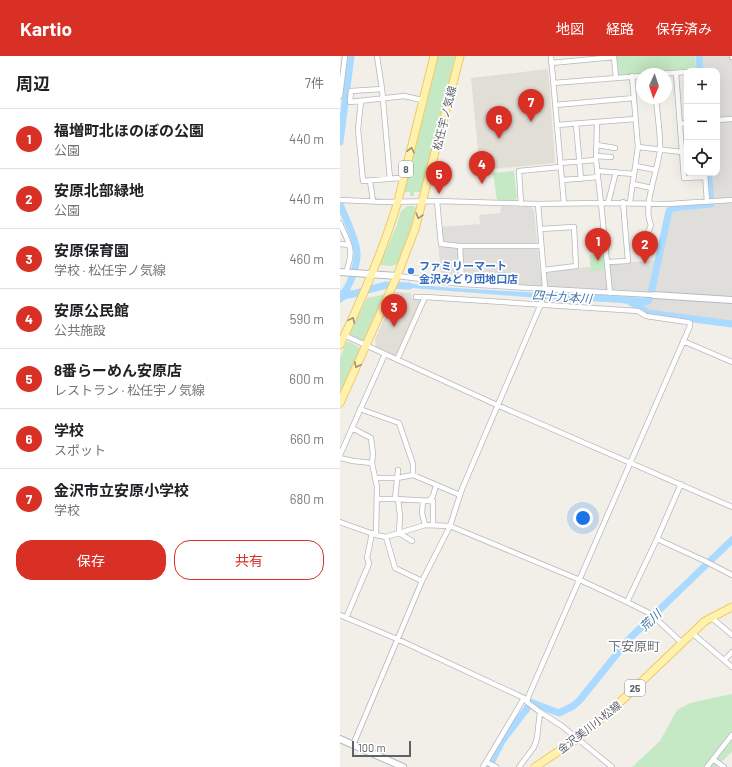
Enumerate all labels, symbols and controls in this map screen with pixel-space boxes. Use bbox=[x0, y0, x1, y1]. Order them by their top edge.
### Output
text: Kartio bbox=[20, 17, 72, 40]
text: 地図 bbox=[556, 20, 584, 37]
text: 経路 bbox=[606, 20, 634, 37]
text: 保存済み bbox=[656, 20, 712, 37]
north arrow bbox=[636, 68, 672, 104]
map controls bbox=[684, 68, 720, 176]
button: + bbox=[684, 68, 720, 104]
text: 周辺 bbox=[16, 73, 50, 93]
text: 7件 bbox=[305, 75, 324, 91]
street label: 松任宇ノ気線 bbox=[430, 84, 458, 152]
pin: 7 bbox=[518, 89, 544, 122]
button: − bbox=[684, 104, 720, 140]
pin: 6 bbox=[486, 106, 512, 139]
text: 福増町北ほのぼの公園 bbox=[54, 121, 204, 139]
text: 1 bbox=[27, 131, 31, 147]
text: 440 m bbox=[289, 131, 324, 147]
button: locate bbox=[684, 140, 720, 176]
text: 公園 bbox=[54, 142, 80, 158]
one-way arrow bbox=[406, 146, 414, 153]
pin: 4 bbox=[469, 151, 495, 184]
road number: 8 bbox=[399, 161, 413, 177]
pin: 5 bbox=[426, 161, 452, 194]
text: 安原北部緑地 bbox=[54, 181, 144, 199]
text: 2 bbox=[25, 191, 33, 207]
text: 440 m bbox=[289, 191, 324, 207]
text: 公園 bbox=[54, 202, 80, 218]
one-way arrow bbox=[415, 212, 424, 219]
pin: 1 bbox=[585, 228, 611, 261]
pin: 2 bbox=[632, 231, 658, 264]
text: 安原保育園 bbox=[54, 241, 129, 259]
text: 3 bbox=[25, 251, 33, 267]
text: 460 m bbox=[289, 251, 324, 267]
place label: ファミリーマート 金沢みどり団地口店 bbox=[419, 259, 518, 285]
text: 学校 · 松任宇ノ気線 bbox=[54, 262, 166, 278]
marker: ファミリーマート 金沢みどり団地口店 bbox=[406, 266, 416, 276]
water label: 四十九本川 bbox=[532, 287, 594, 305]
pin: 3 bbox=[381, 294, 407, 327]
text: 安原公民館 bbox=[54, 301, 129, 319]
text: 4 bbox=[25, 311, 33, 327]
text: 590 m bbox=[290, 311, 324, 327]
one-way arrow bbox=[347, 316, 355, 324]
text: 公共施設 bbox=[54, 322, 106, 338]
text: 8番らーめん安原店 bbox=[54, 361, 182, 379]
one-way arrow bbox=[354, 361, 362, 369]
text: 5 bbox=[25, 371, 33, 387]
text: 600 m bbox=[289, 371, 324, 387]
text: レストラン · 松任宇ノ気線 bbox=[54, 382, 205, 398]
text: 学校 bbox=[54, 421, 84, 439]
text: 6 bbox=[26, 431, 32, 447]
text: 660 m bbox=[290, 431, 324, 447]
text: スポット bbox=[54, 442, 106, 458]
text: 金沢市立安原小学校 bbox=[54, 481, 189, 499]
text: 7 bbox=[26, 491, 32, 507]
text: 680 m bbox=[290, 491, 324, 507]
text: 学校 bbox=[54, 502, 80, 518]
your location bbox=[573, 508, 593, 528]
button: 保存 bbox=[16, 540, 166, 580]
button: 共有 bbox=[174, 540, 324, 580]
water label: 荒川 bbox=[636, 605, 665, 633]
district label: 下安原町 bbox=[608, 638, 660, 654]
road number: 25 bbox=[625, 680, 645, 696]
street label: 金沢美川小松線 bbox=[555, 698, 623, 756]
scale bar bbox=[352, 739, 411, 758]
text: 100 m bbox=[358, 741, 386, 754]

